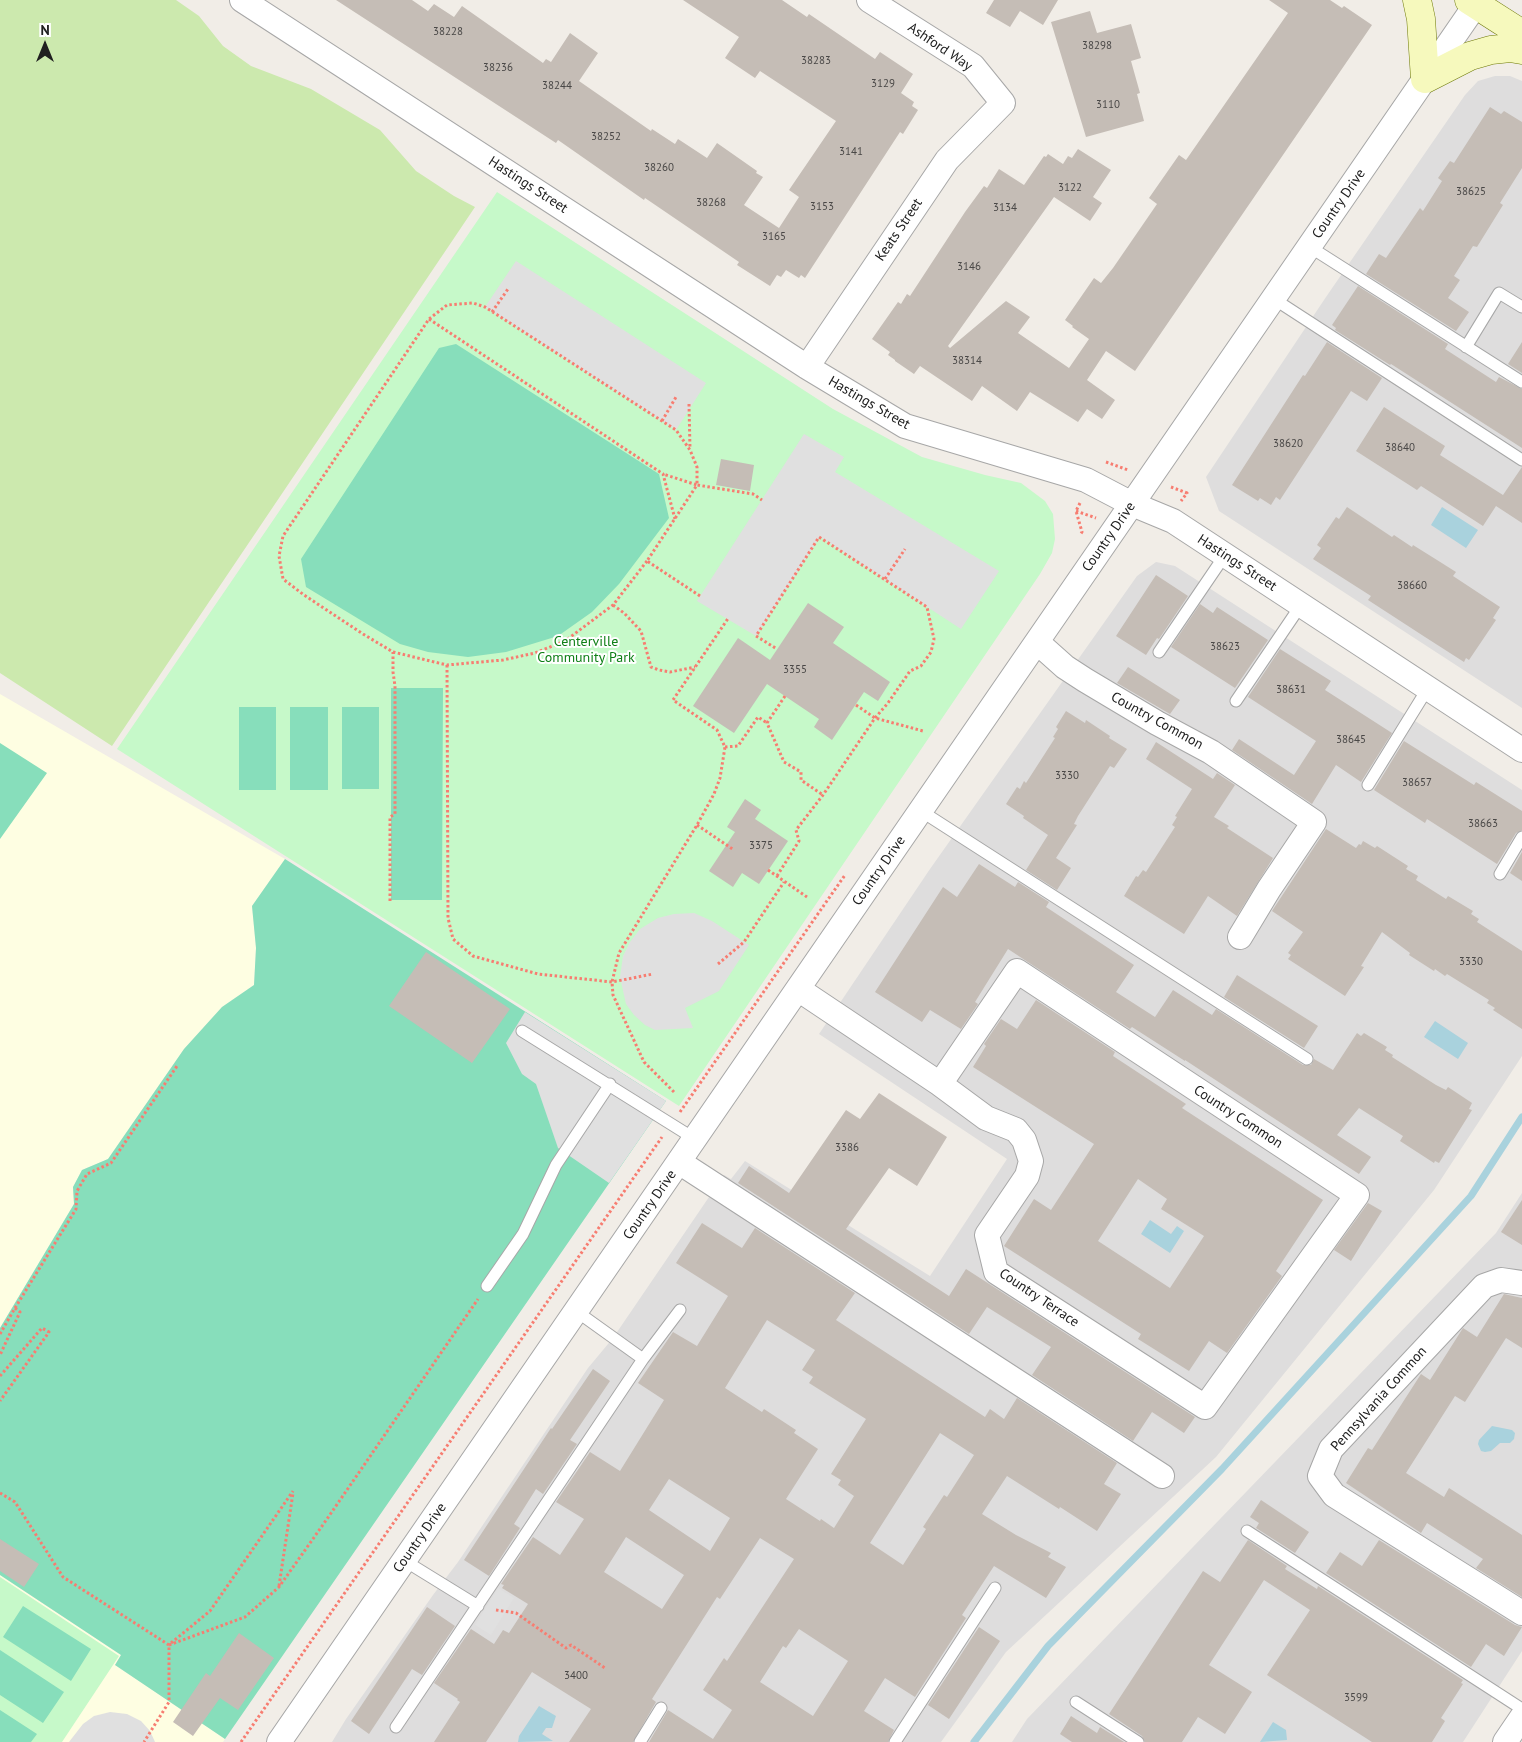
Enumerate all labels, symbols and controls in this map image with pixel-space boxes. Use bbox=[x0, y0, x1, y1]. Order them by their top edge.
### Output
street label: Ashford Way bbox=[905, 19, 975, 75]
north arrow bbox=[20, 20, 70, 70]
text: N bbox=[40, 21, 50, 39]
house number: 38228 bbox=[433, 25, 463, 39]
house number: 38298 bbox=[1082, 39, 1112, 53]
house number: 38283 bbox=[801, 54, 831, 68]
house number: 38236 bbox=[483, 61, 513, 75]
house number: 3129 bbox=[871, 77, 895, 91]
house number: 38244 bbox=[542, 79, 572, 93]
house number: 3110 bbox=[1096, 98, 1120, 112]
house number: 38252 bbox=[591, 130, 621, 144]
house number: 3141 bbox=[839, 145, 863, 159]
street label: Hastings Street bbox=[485, 153, 571, 217]
house number: 38260 bbox=[644, 161, 674, 175]
street label: Country Drive bbox=[1309, 166, 1369, 242]
house number: 3122 bbox=[1058, 181, 1082, 195]
house number: 38625 bbox=[1456, 185, 1486, 199]
street label: Keats Street bbox=[872, 195, 926, 265]
house number: 38268 bbox=[696, 196, 726, 210]
house number: 3153 bbox=[810, 200, 834, 214]
house number: 3134 bbox=[993, 201, 1017, 215]
house number: 3165 bbox=[762, 230, 786, 244]
house number: 3146 bbox=[957, 260, 981, 274]
house number: 38314 bbox=[952, 354, 982, 368]
street label: Hastings Street bbox=[825, 373, 913, 433]
house number: 38620 bbox=[1273, 437, 1303, 451]
house number: 38640 bbox=[1385, 441, 1415, 455]
street label: Country Drive bbox=[1079, 499, 1139, 575]
street label: Hastings Street bbox=[1194, 531, 1280, 595]
house number: 38660 bbox=[1397, 579, 1427, 593]
park label: Centerville Community Park bbox=[537, 634, 635, 666]
house number: 38623 bbox=[1210, 640, 1240, 654]
house number: 3355 bbox=[783, 663, 807, 677]
house number: 38631 bbox=[1276, 683, 1306, 697]
street label: Country Common bbox=[1108, 689, 1206, 753]
house number: 38645 bbox=[1336, 733, 1366, 747]
house number: 3330 bbox=[1055, 769, 1079, 783]
house number: 38657 bbox=[1402, 776, 1432, 790]
house number: 38663 bbox=[1468, 817, 1498, 831]
street label: Country Drive bbox=[849, 833, 909, 909]
house number: 3375 bbox=[749, 839, 773, 853]
house number: 3330 bbox=[1459, 955, 1483, 969]
street label: Country Common bbox=[1190, 1082, 1286, 1152]
house number: 3386 bbox=[835, 1141, 859, 1155]
street label: Country Drive bbox=[620, 1167, 680, 1243]
street label: Country Terrace bbox=[996, 1265, 1082, 1331]
street label: Pennsylvania Common bbox=[1328, 1343, 1430, 1455]
street label: Country Drive bbox=[390, 1500, 450, 1576]
house number: 3400 bbox=[564, 1669, 588, 1683]
house number: 3599 bbox=[1344, 1691, 1368, 1705]

